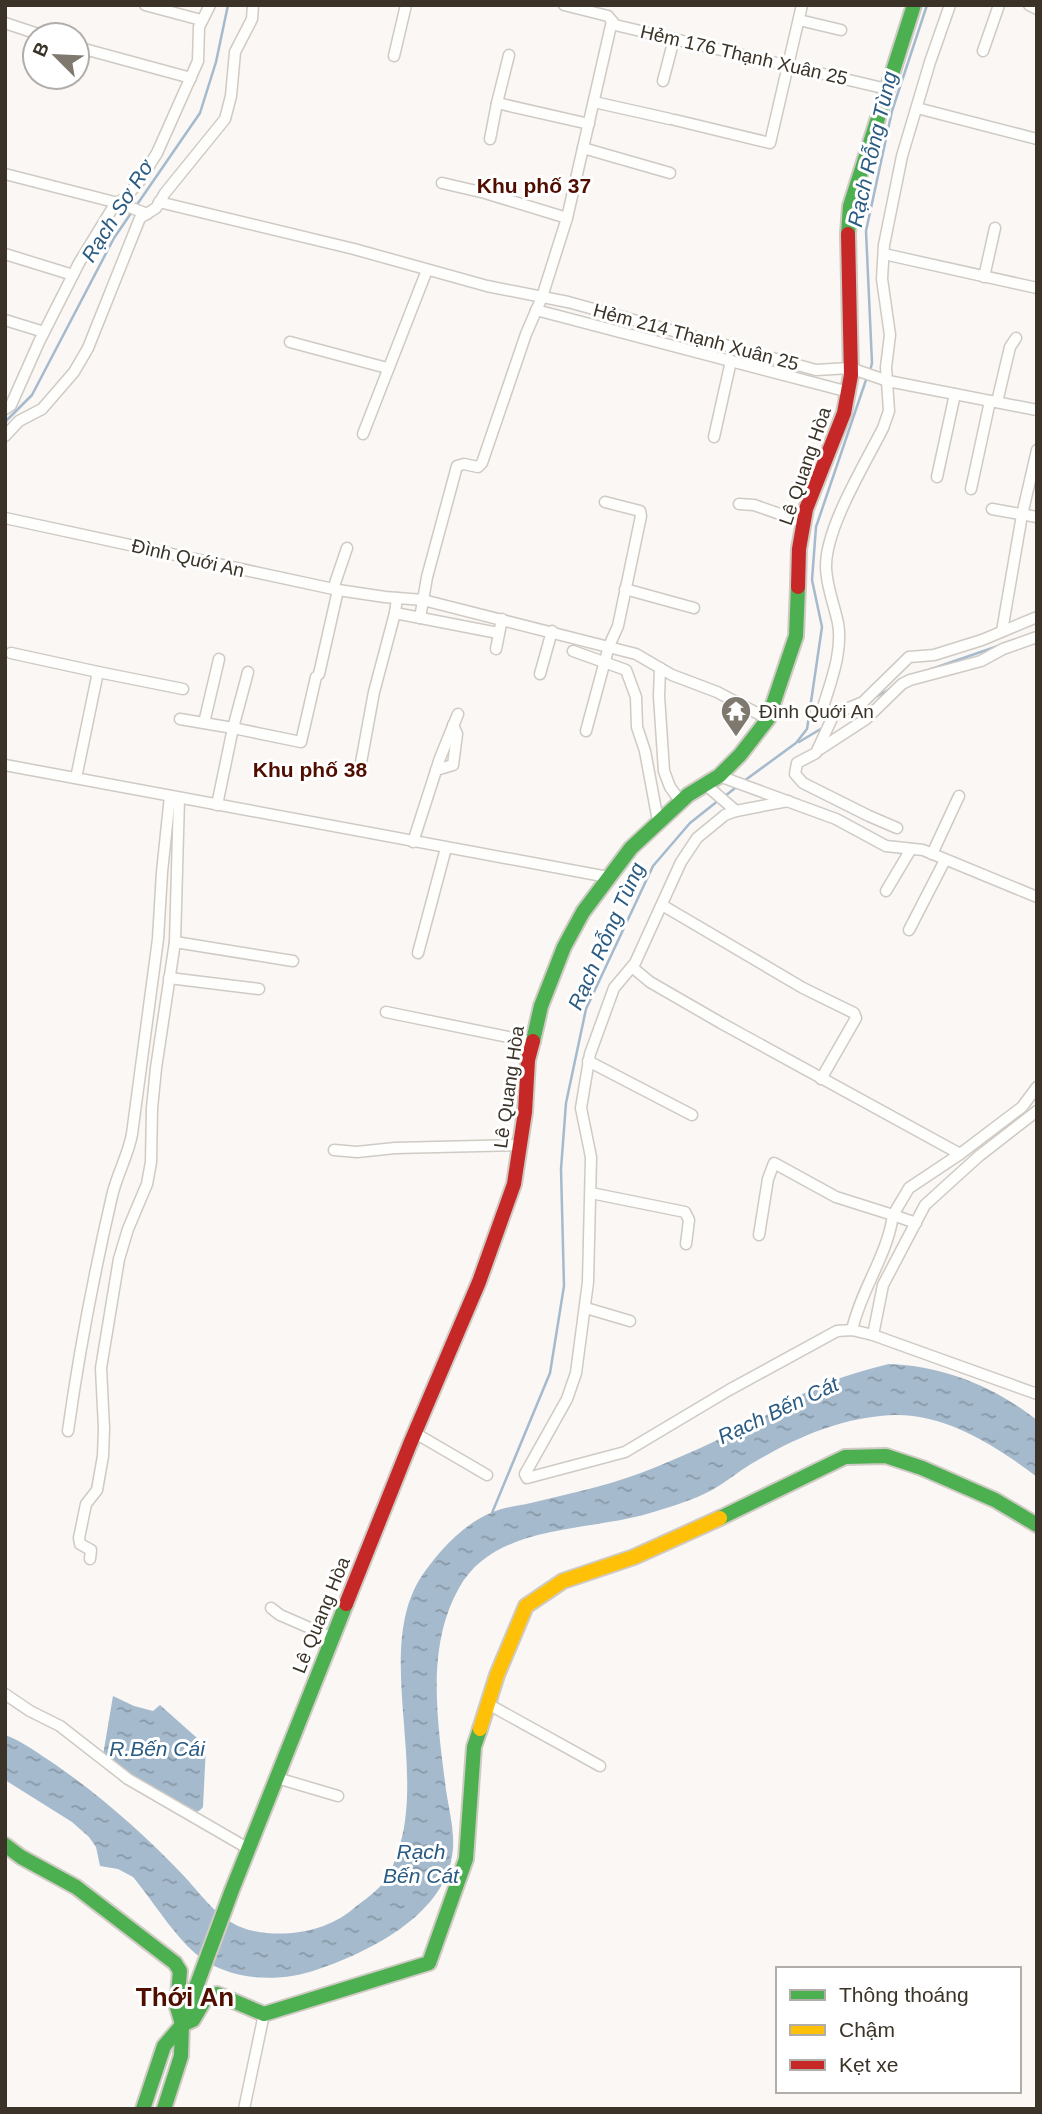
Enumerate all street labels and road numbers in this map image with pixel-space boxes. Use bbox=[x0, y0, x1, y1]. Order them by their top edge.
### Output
street label: Hẻm 176 Thạnh Xuân 25 bbox=[638, 21, 850, 89]
street label: Hẻm 214 Thạnh Xuân 25 bbox=[591, 299, 801, 375]
street label: Lê Quang Hòa bbox=[775, 404, 835, 528]
street label: Đình Quới An bbox=[130, 535, 246, 581]
street label: Lê Quang Hòa bbox=[490, 1024, 528, 1150]
street label: Lê Quang Hòa bbox=[288, 1553, 354, 1676]

